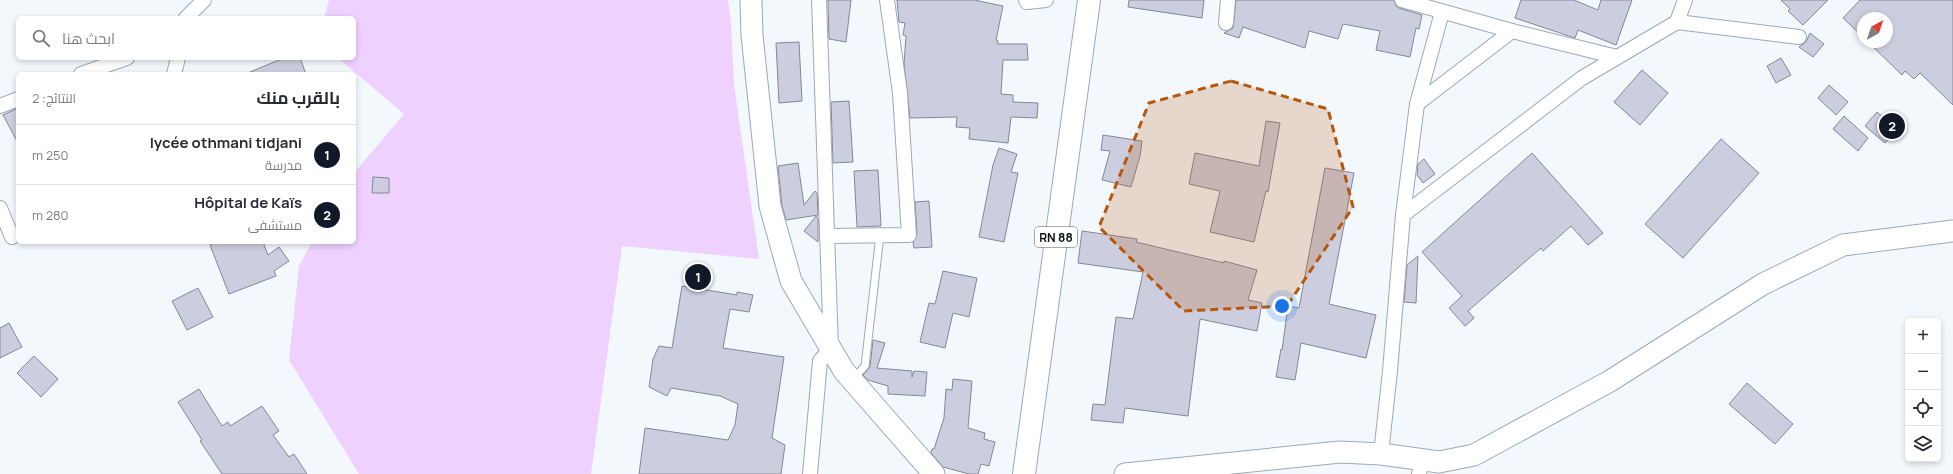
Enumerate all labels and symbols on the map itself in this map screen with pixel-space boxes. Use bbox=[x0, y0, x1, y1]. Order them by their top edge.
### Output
north arrow bbox=[1857, 12, 1893, 48]
pin: 2 bbox=[1879, 111, 1905, 141]
road number: RN 88 bbox=[1035, 227, 1077, 247]
pin: 1 bbox=[685, 262, 711, 292]
your location bbox=[1272, 296, 1292, 316]

